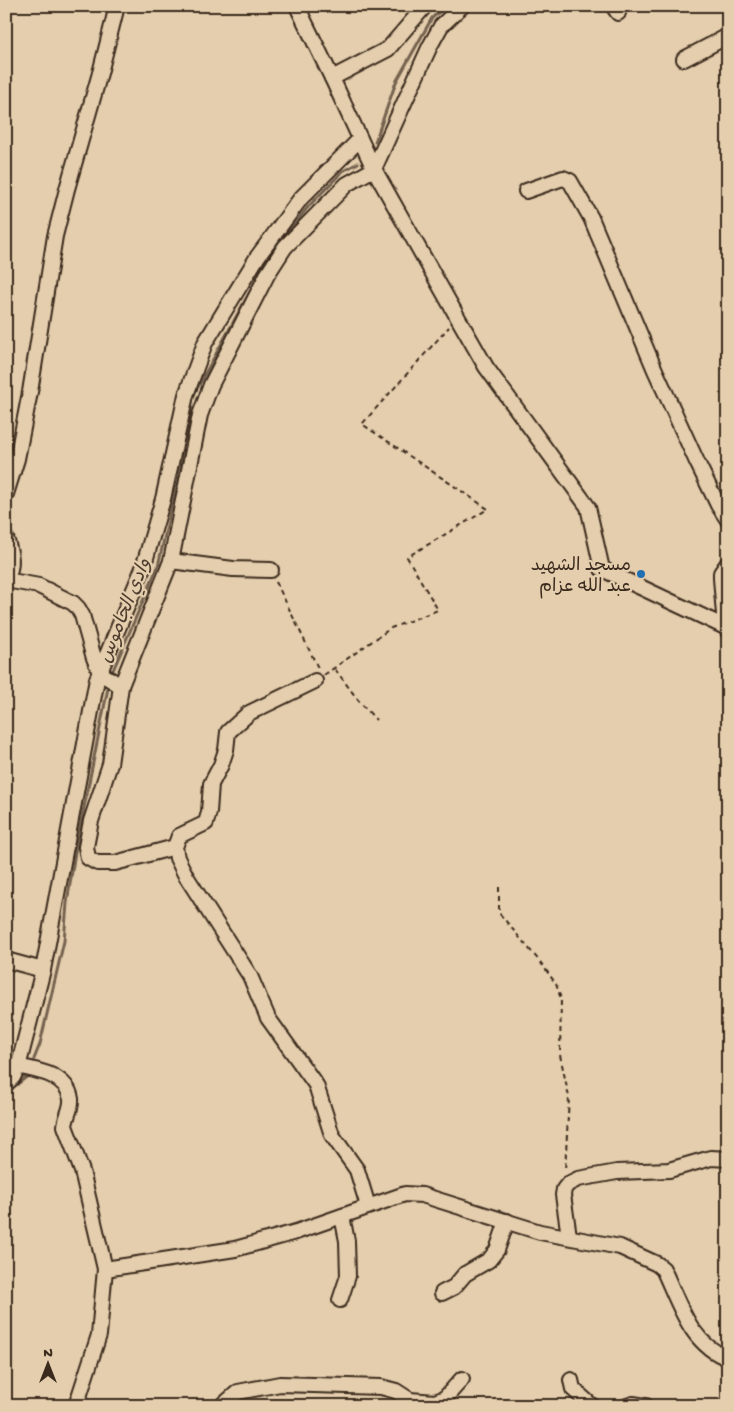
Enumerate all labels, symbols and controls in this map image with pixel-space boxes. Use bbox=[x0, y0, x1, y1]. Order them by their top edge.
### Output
water label: وادي الجاموس bbox=[95, 556, 158, 667]
place label: مسجد الشهيد عبد الله عزام bbox=[531, 556, 631, 599]
marker: مسجد الشهيد عبد الله عزام bbox=[635, 568, 647, 580]
north arrow bbox=[22, 1340, 72, 1390]
text: N bbox=[43, 1345, 53, 1362]

